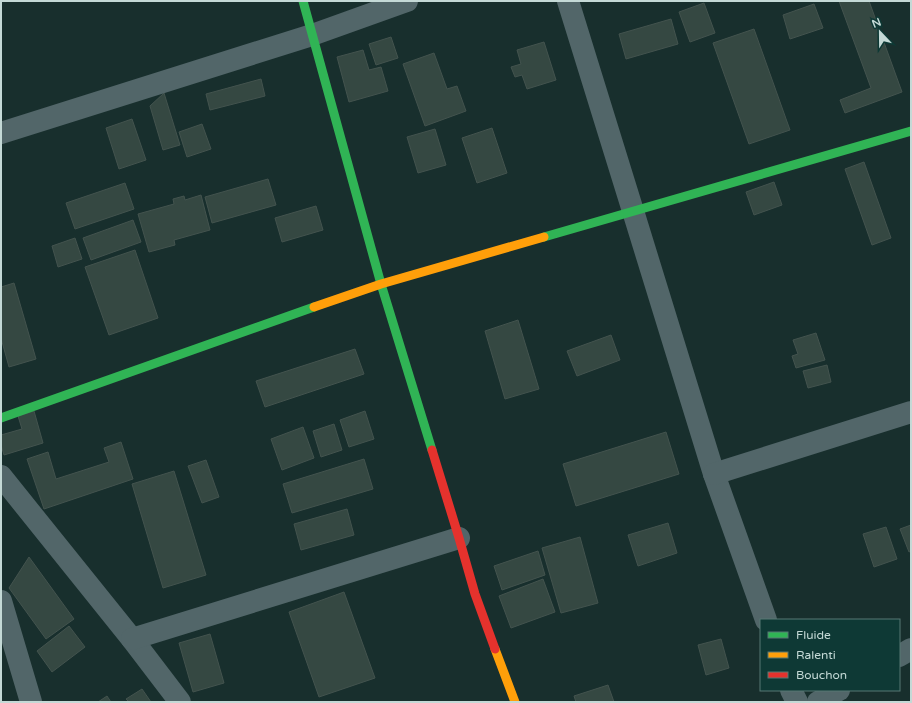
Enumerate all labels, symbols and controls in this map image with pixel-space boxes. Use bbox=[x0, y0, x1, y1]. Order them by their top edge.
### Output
north arrow bbox=[860, 12, 900, 52]
text: N bbox=[870, 16, 883, 31]
legend bbox=[760, 619, 900, 691]
text: Fluide bbox=[796, 628, 831, 642]
text: Ralenti bbox=[796, 648, 836, 662]
text: Bouchon bbox=[796, 668, 847, 682]

